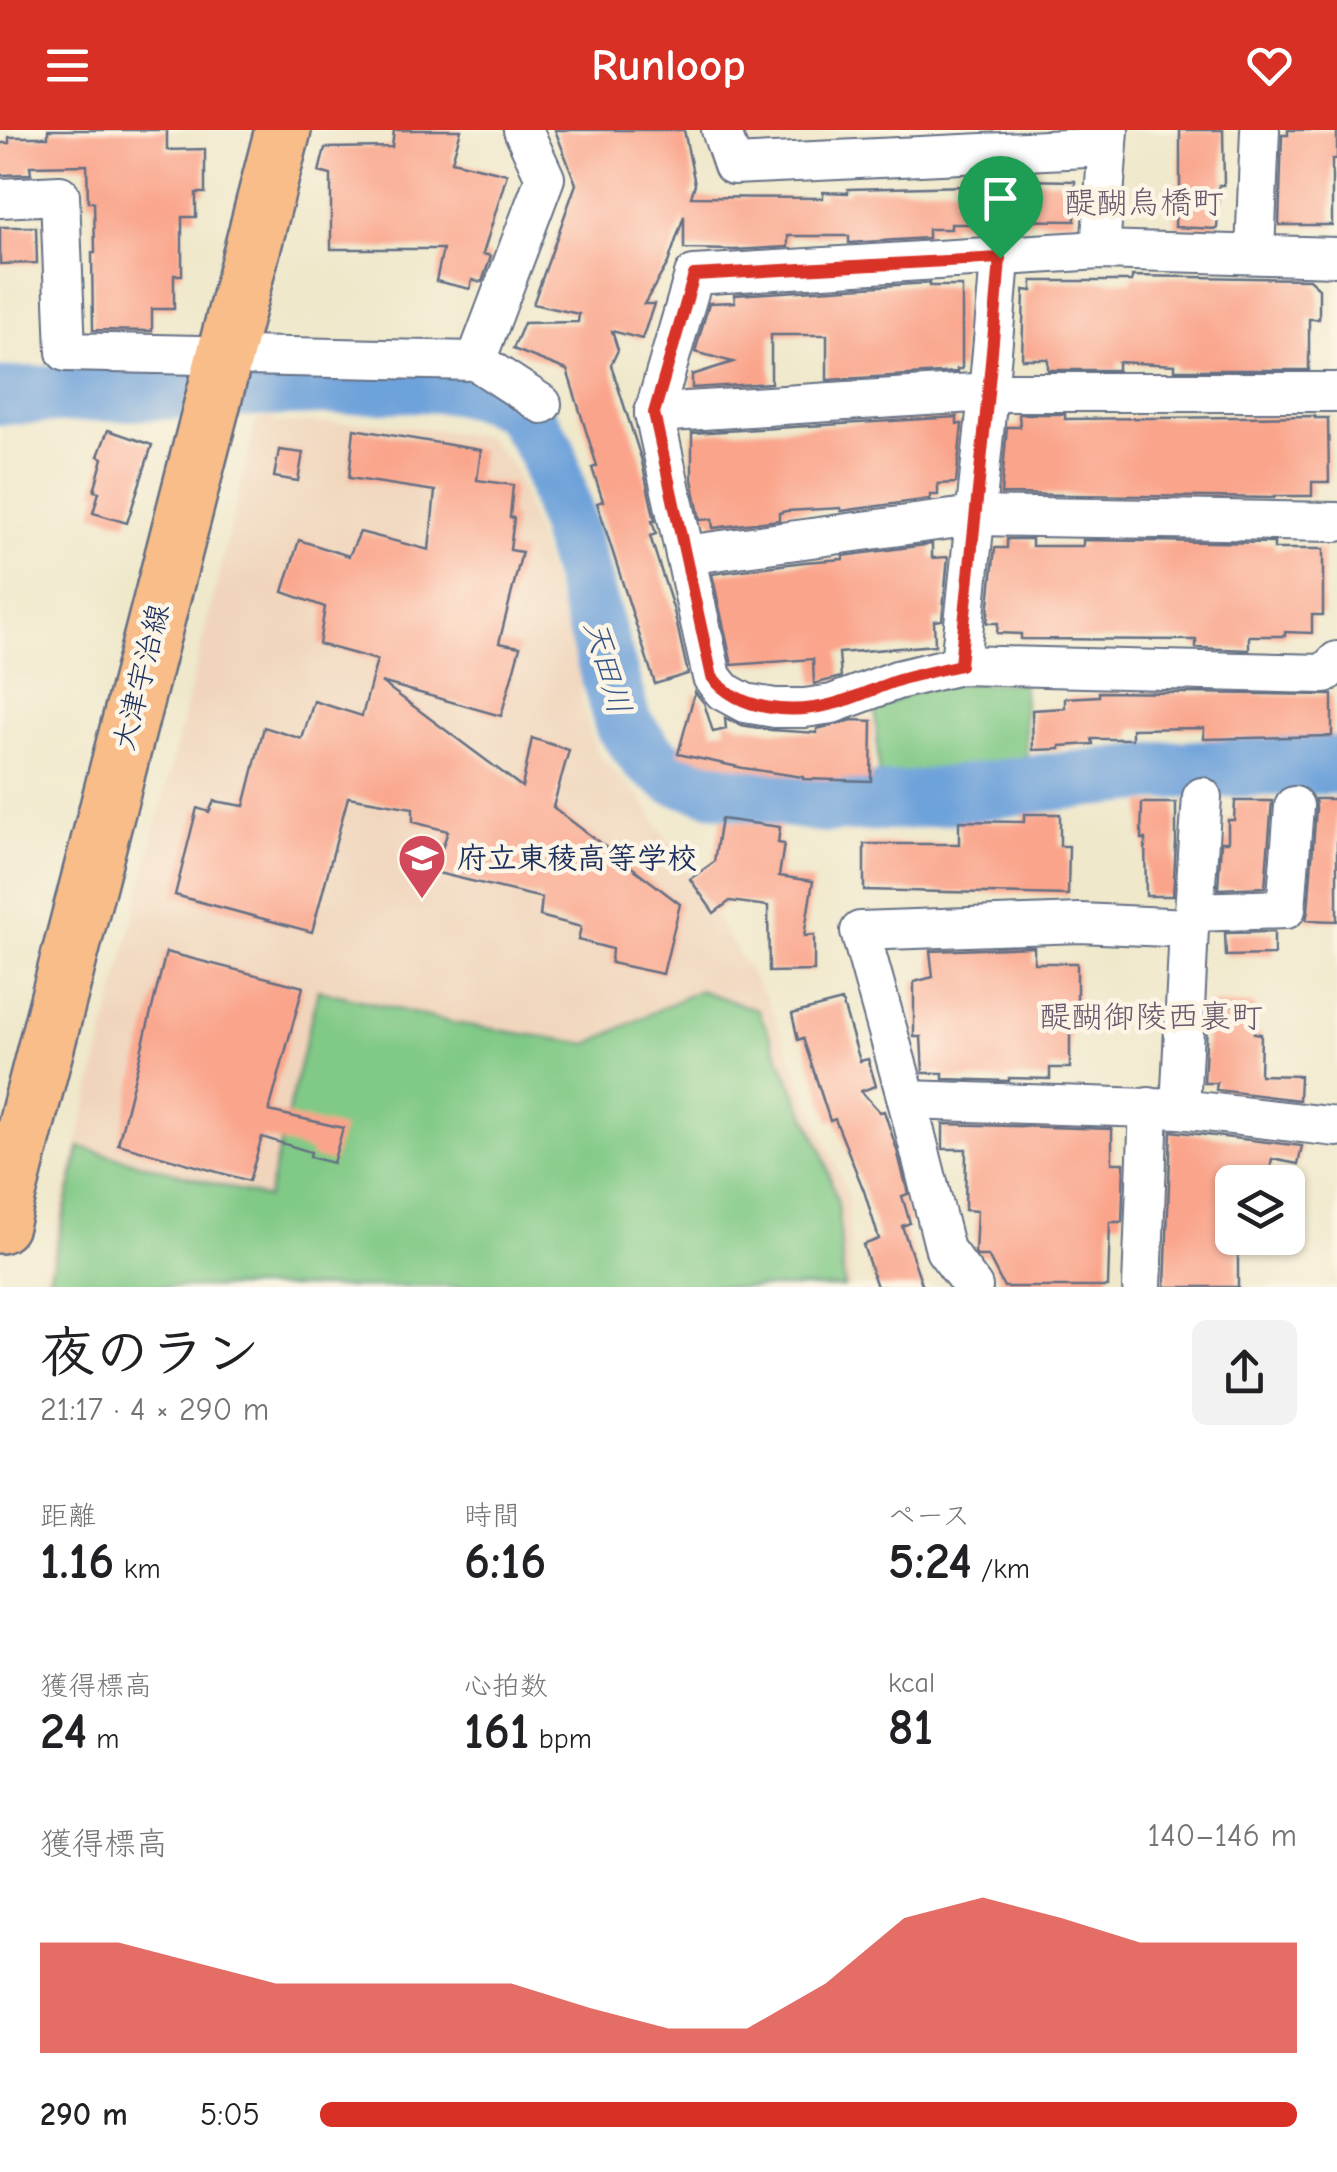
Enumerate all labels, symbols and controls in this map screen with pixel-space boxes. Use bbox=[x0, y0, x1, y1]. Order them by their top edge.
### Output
icon: menu bbox=[40, 38, 95, 93]
icon: heart bbox=[1242, 38, 1297, 93]
text: Runloop bbox=[591, 39, 746, 91]
pin bbox=[958, 156, 1043, 259]
icon: arrive bbox=[973, 171, 1028, 226]
district label: 醍醐烏橋町 bbox=[1064, 184, 1224, 221]
street label: 大津宇治線 bbox=[106, 600, 177, 754]
water label: 天田川 bbox=[577, 616, 639, 718]
school or university icon: 府立東稜高等学校 bbox=[396, 832, 448, 900]
place label: 府立東稜高等学校 bbox=[457, 841, 697, 876]
district label: 醍醐御陵西裏町 bbox=[1039, 998, 1263, 1035]
map controls bbox=[1215, 1165, 1305, 1255]
button: layers bbox=[1215, 1165, 1305, 1255]
button: share bbox=[1192, 1320, 1297, 1425]
text: 夜のラン bbox=[40, 1321, 260, 1385]
text: 21:17 · 4 × 290 m bbox=[40, 1391, 269, 1428]
text: 距離 bbox=[40, 1500, 96, 1532]
text: 時間 bbox=[464, 1500, 520, 1532]
text: ペース bbox=[888, 1500, 970, 1532]
text: 1.16 bbox=[40, 1533, 115, 1591]
text: 6:16 bbox=[464, 1533, 546, 1591]
text: 5:24 bbox=[888, 1533, 972, 1591]
text: km bbox=[115, 1553, 161, 1585]
text: /km bbox=[972, 1553, 1030, 1585]
text: kcal bbox=[888, 1667, 935, 1699]
text: 獲得標高 bbox=[40, 1670, 152, 1702]
text: 心拍数 bbox=[464, 1670, 548, 1702]
text: 81 bbox=[888, 1699, 933, 1757]
text: 24 bbox=[40, 1703, 87, 1761]
text: 161 bbox=[464, 1703, 529, 1761]
text: m bbox=[87, 1723, 119, 1755]
text: bpm bbox=[529, 1723, 592, 1755]
text: 140–146 m bbox=[1148, 1817, 1297, 1854]
text: 獲得標高 bbox=[40, 1825, 168, 1862]
text: 290 m bbox=[40, 2096, 128, 2133]
text: 5:05 bbox=[200, 2096, 260, 2133]

